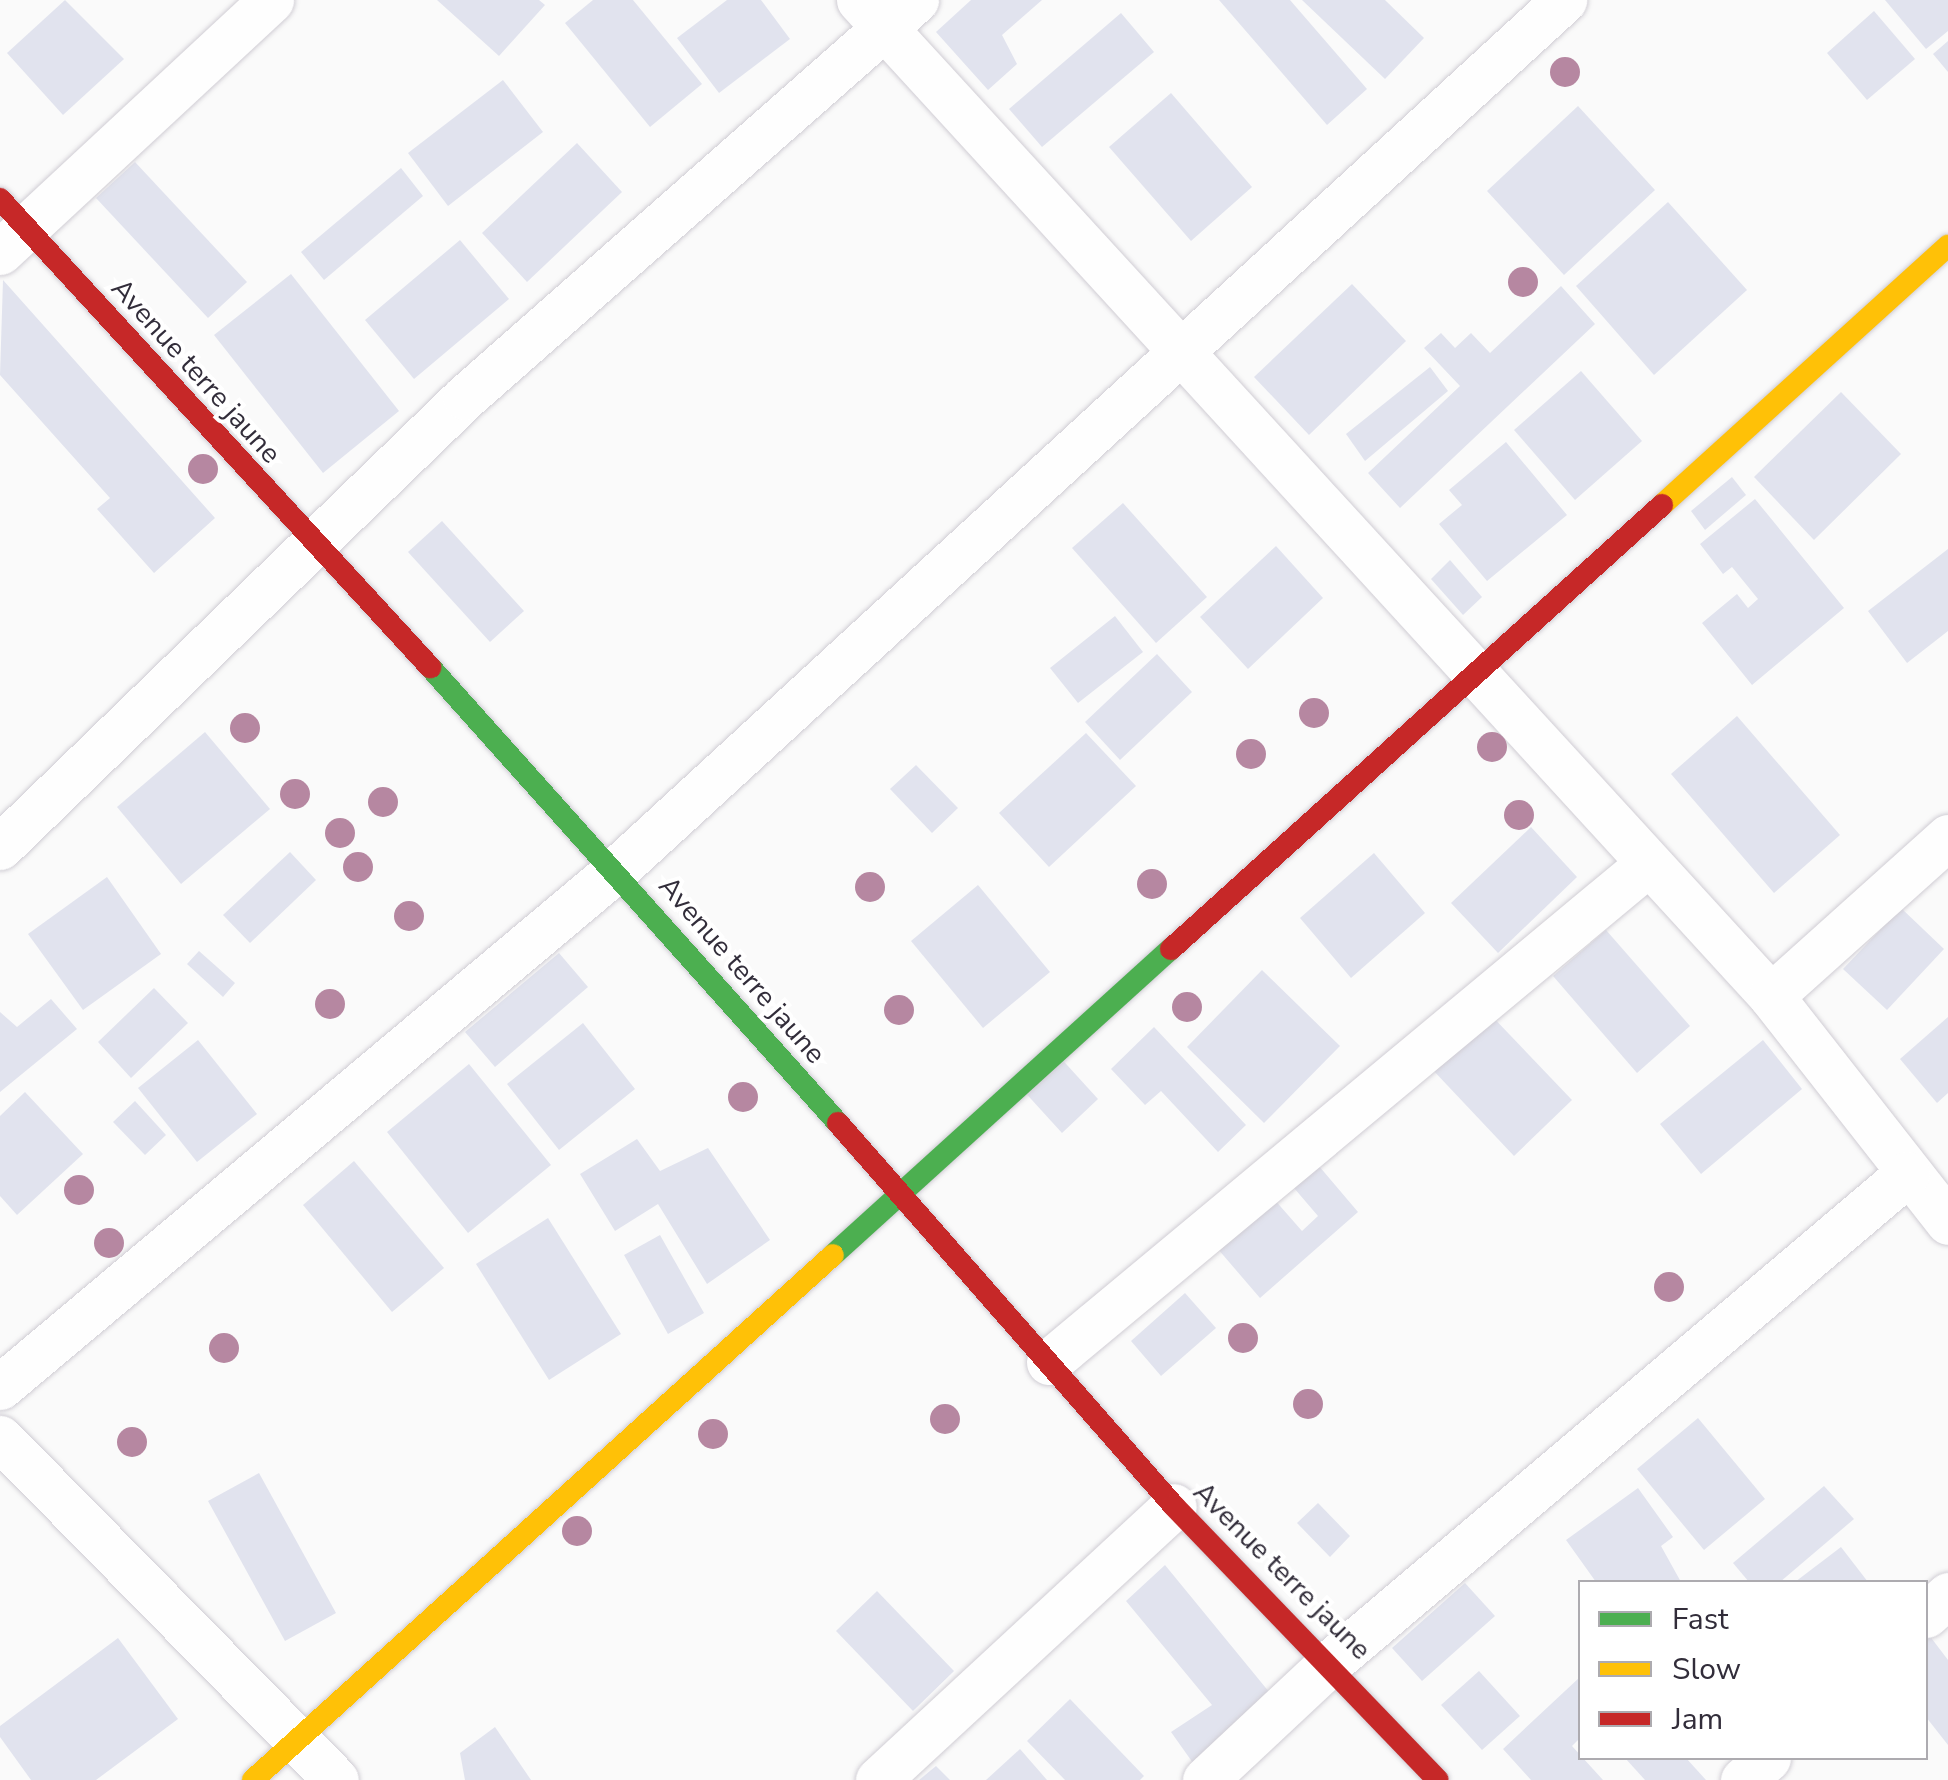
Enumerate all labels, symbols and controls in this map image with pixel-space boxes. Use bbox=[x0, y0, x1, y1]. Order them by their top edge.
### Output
street label: Avenue terre jaune bbox=[104, 272, 288, 470]
street label: Avenue terre jaune bbox=[652, 870, 832, 1070]
street label: Avenue terre jaune bbox=[1186, 1475, 1378, 1667]
legend bbox=[1578, 1580, 1928, 1760]
text: Fast bbox=[1672, 1599, 1729, 1640]
text: Slow bbox=[1672, 1649, 1741, 1690]
text: Jam bbox=[1672, 1699, 1723, 1740]

